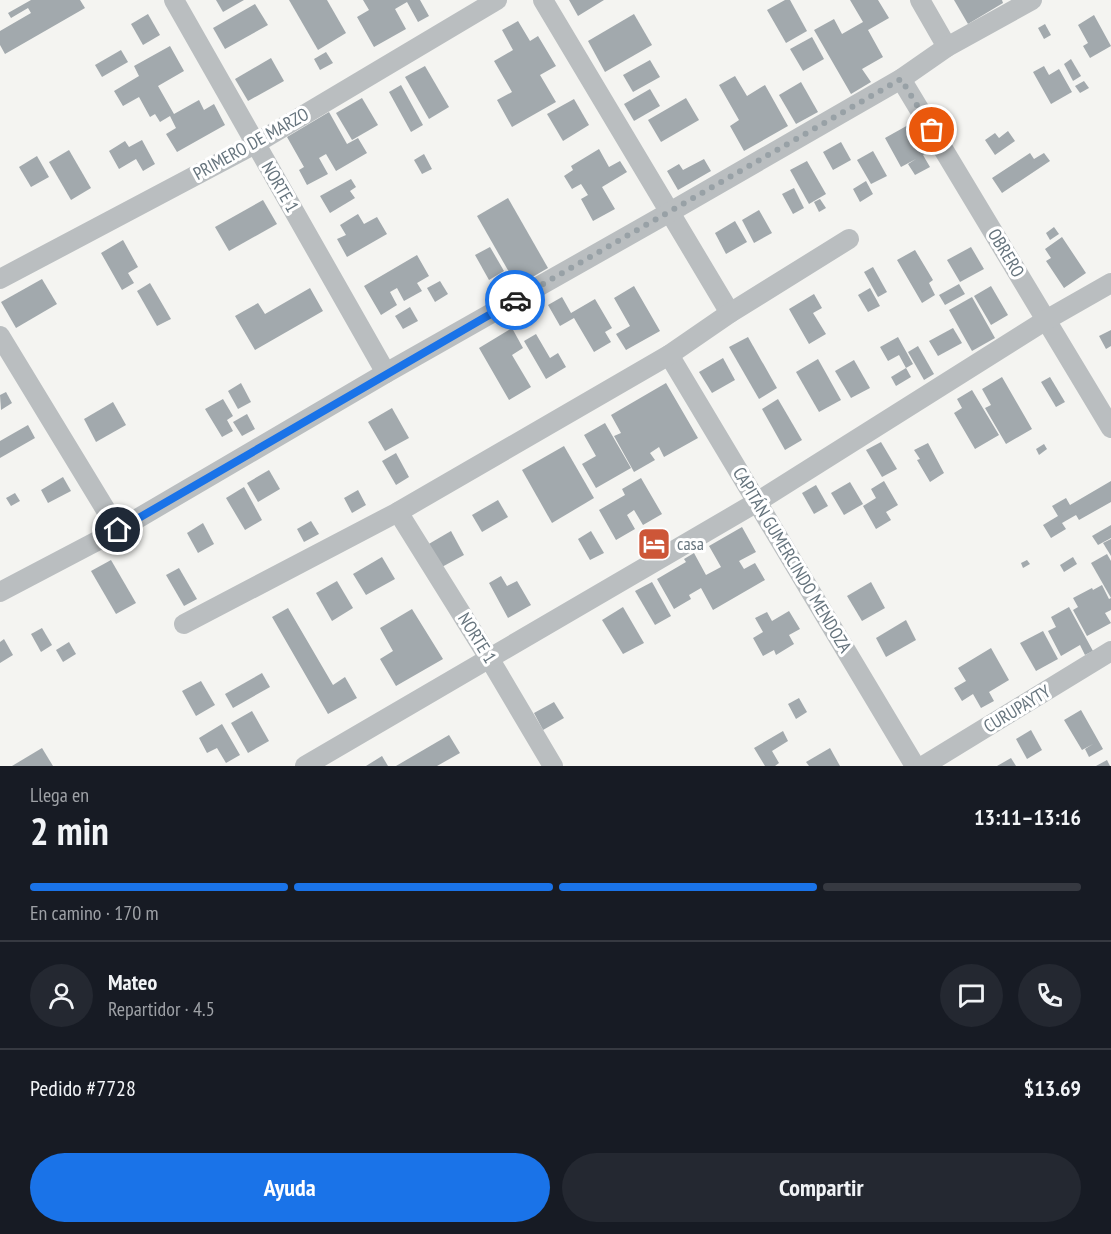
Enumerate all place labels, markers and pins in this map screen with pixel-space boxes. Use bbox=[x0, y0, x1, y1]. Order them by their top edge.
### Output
pin bbox=[906, 104, 957, 155]
pin bbox=[92, 504, 143, 555]
hotel icon: casa bbox=[636, 526, 672, 562]
place label: casa bbox=[677, 532, 704, 555]

